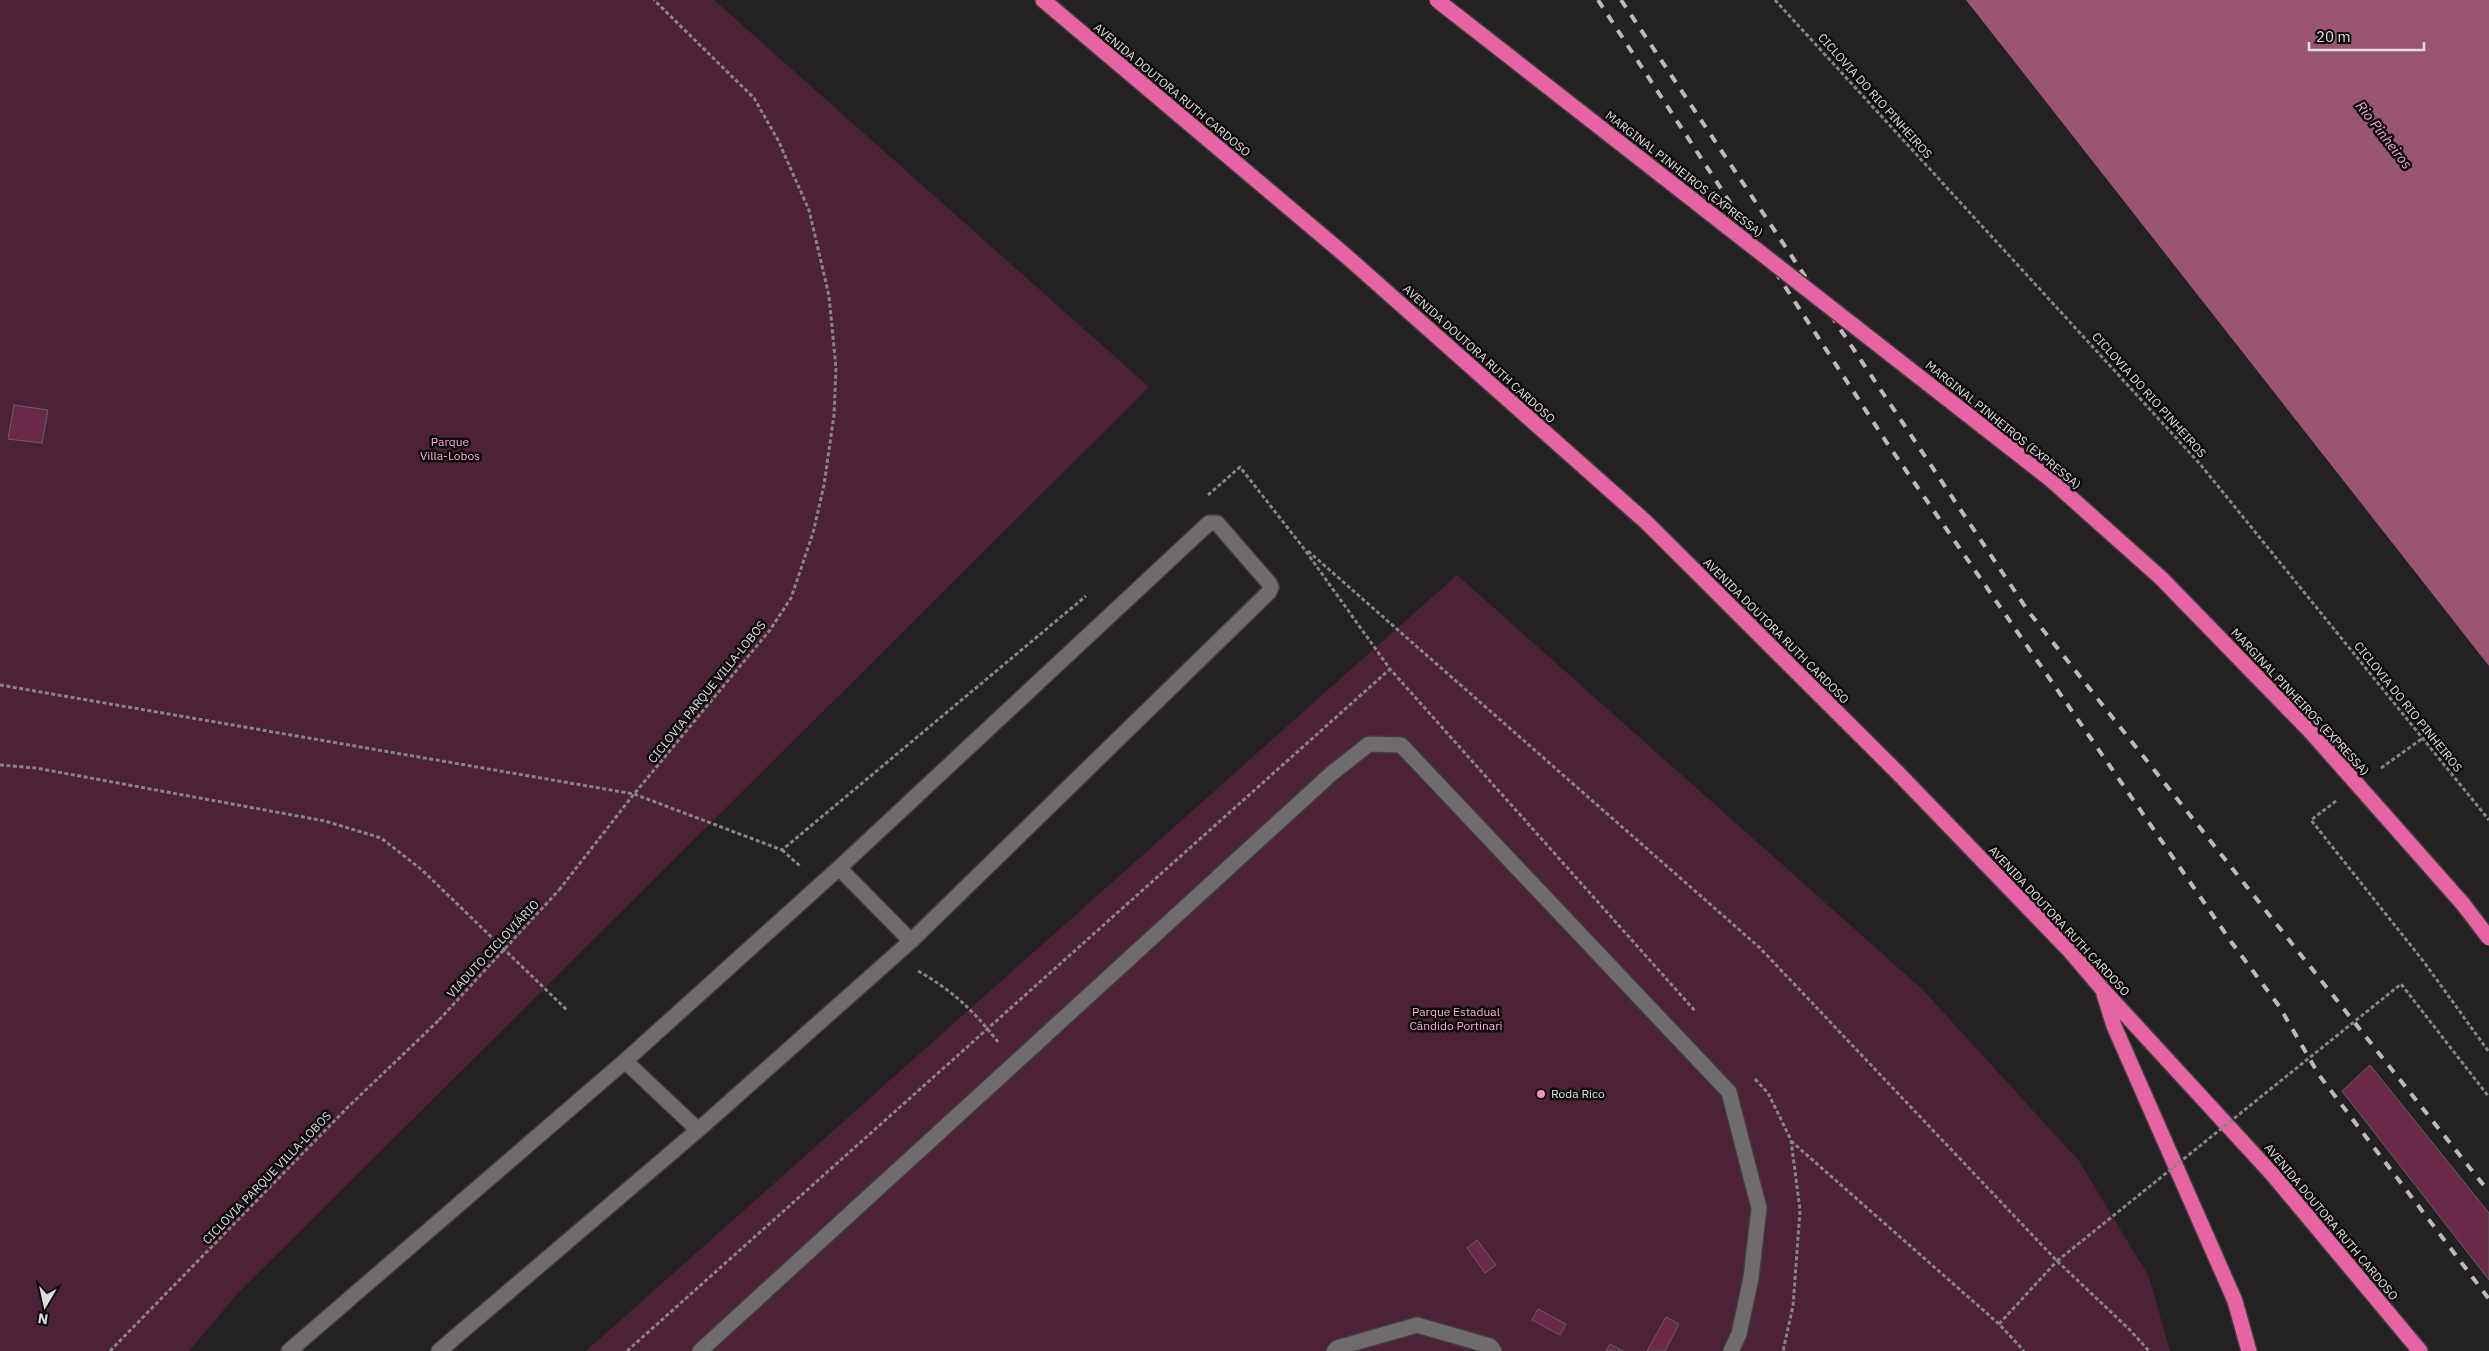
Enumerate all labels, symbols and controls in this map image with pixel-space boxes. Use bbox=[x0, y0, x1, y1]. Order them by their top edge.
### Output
street label: AVENIDA DOUTORA RUTH CARDOSO bbox=[1091, 20, 1254, 160]
scale bar bbox=[2309, 20, 2424, 52]
text: 20 m bbox=[2316, 27, 2351, 46]
street label: CICLOVIA DO RIO PINHEIROS bbox=[1815, 30, 1936, 161]
water label: Rio Pinheiros bbox=[2352, 97, 2416, 173]
street label: MARGINAL PINHEIROS (EXPRESSA) bbox=[1603, 107, 1766, 240]
street label: AVENIDA DOUTORA RUTH CARDOSO bbox=[1400, 281, 1559, 426]
street label: CICLOVIA DO RIO PINHEIROS bbox=[2089, 329, 2210, 460]
street label: MARGINAL PINHEIROS (EXPRESSA) bbox=[1923, 357, 2084, 492]
park label: Parque Villa-Lobos bbox=[420, 434, 480, 463]
street label: AVENIDA DOUTORA RUTH CARDOSO bbox=[1700, 555, 1852, 707]
street label: CICLOVIA PARQUE VILLA-LOBOS bbox=[645, 617, 769, 766]
street label: MARGINAL PINHEIROS (EXPRESSA) bbox=[2228, 625, 2373, 778]
street label: CICLOVIA DO RIO PINHEIROS bbox=[2351, 638, 2466, 775]
street label: AVENIDA DOUTORA RUTH CARDOSO bbox=[1986, 842, 2133, 999]
street label: VIADUTO CICLOVIÁRIO bbox=[443, 897, 542, 1001]
park label: Parque Estadual Cândido Portinari bbox=[1409, 1004, 1503, 1033]
place label: Roda Rico bbox=[1551, 1086, 1605, 1101]
marker: Roda Rico bbox=[1535, 1088, 1547, 1100]
street label: CICLOVIA PARQUE VILLA-LOBOS bbox=[199, 1108, 334, 1247]
street label: AVENIDA DOUTORA RUTH CARDOSO bbox=[2261, 1140, 2401, 1303]
north arrow bbox=[20, 1281, 70, 1331]
text: N bbox=[37, 1309, 49, 1329]

